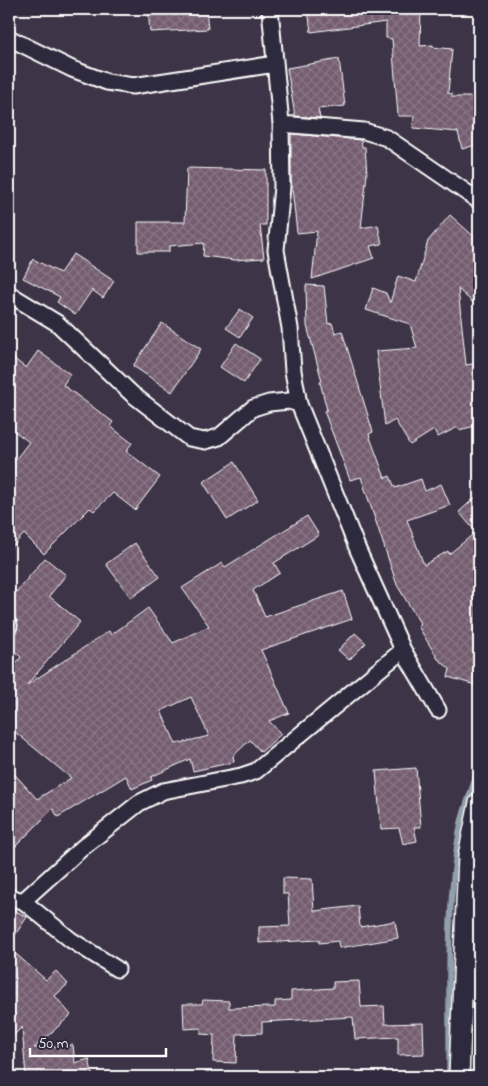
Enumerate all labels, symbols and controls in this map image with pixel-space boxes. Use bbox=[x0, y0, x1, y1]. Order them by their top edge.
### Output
scale bar bbox=[30, 1026, 166, 1058]
text: 50 m bbox=[38, 1033, 69, 1055]

